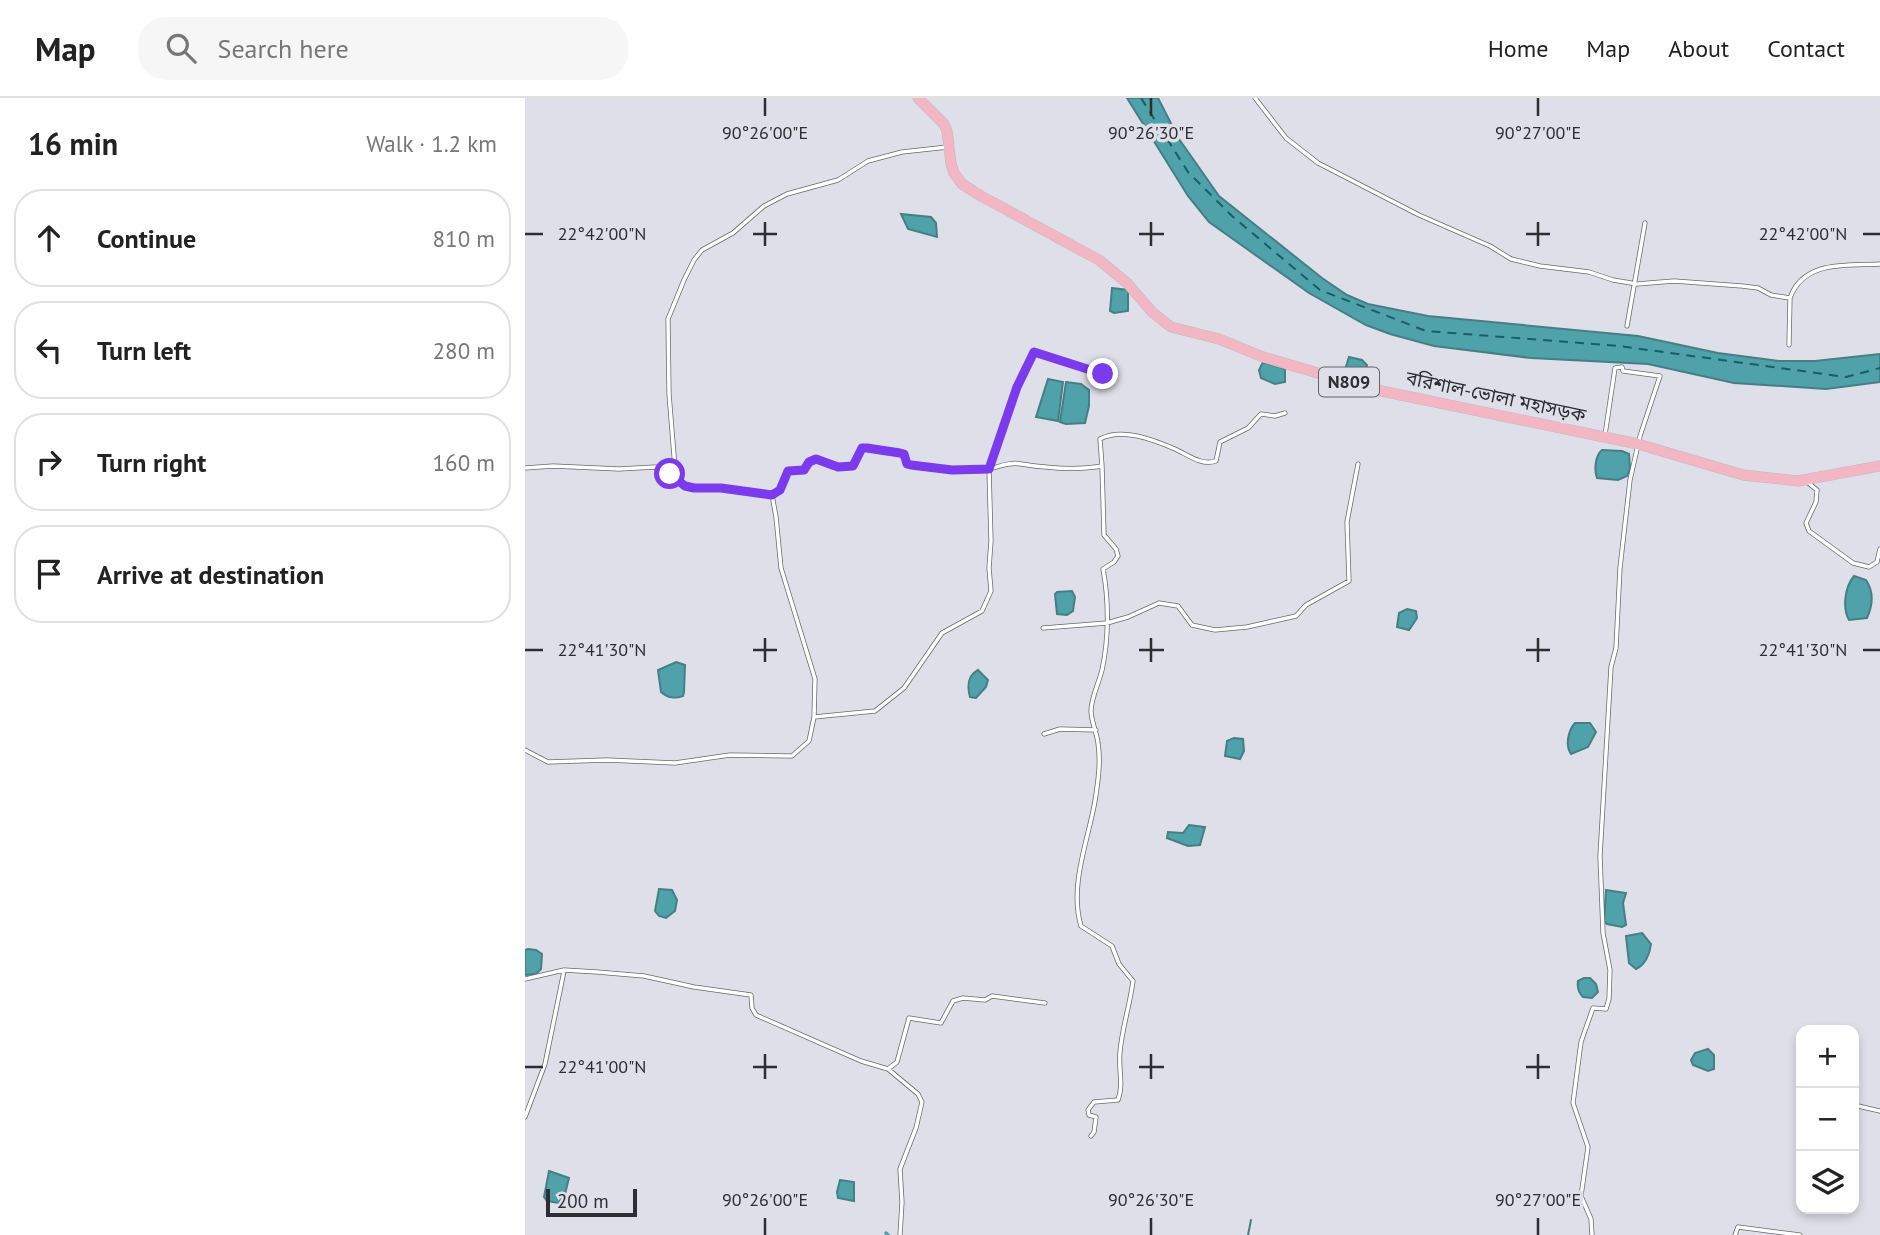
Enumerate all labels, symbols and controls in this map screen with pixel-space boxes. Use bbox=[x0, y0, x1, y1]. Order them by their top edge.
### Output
search box bbox=[138, 17, 628, 80]
text: Map bbox=[35, 27, 96, 70]
icon: search bbox=[162, 29, 200, 67]
text: Search here bbox=[218, 32, 349, 65]
text: Home bbox=[1488, 33, 1548, 64]
text: Map bbox=[1586, 33, 1630, 64]
text: About bbox=[1668, 33, 1729, 64]
text: Contact bbox=[1767, 33, 1845, 64]
text: 90°26'00"E bbox=[722, 121, 808, 144]
text: 90°26'30"E bbox=[1108, 121, 1194, 144]
text: 90°27'00"E bbox=[1495, 121, 1581, 144]
text: 16 min bbox=[28, 124, 118, 163]
text: Walk · 1.2 km bbox=[366, 129, 497, 158]
icon: ahead bbox=[30, 219, 68, 257]
text: Continue bbox=[97, 222, 196, 255]
text: 22°42'00"N bbox=[558, 222, 646, 245]
text: 22°42'00"N bbox=[1759, 222, 1847, 245]
text: 810 m bbox=[433, 224, 495, 253]
icon: left bbox=[30, 331, 68, 369]
text: Turn left bbox=[97, 334, 191, 367]
text: 280 m bbox=[433, 336, 495, 365]
route end bbox=[1087, 358, 1118, 389]
street label: বরিশাল-ভোলা মহাসড়ক bbox=[1403, 365, 1589, 427]
road number: N809 bbox=[1319, 368, 1379, 396]
icon: right bbox=[30, 443, 68, 481]
text: Turn right bbox=[97, 446, 206, 479]
text: 160 m bbox=[433, 448, 495, 477]
route start bbox=[654, 458, 685, 489]
icon: arrive bbox=[30, 555, 68, 593]
text: Arrive at destination bbox=[97, 558, 324, 591]
text: 22°41'30"N bbox=[558, 638, 646, 661]
text: 22°41'30"N bbox=[1759, 638, 1847, 661]
map controls bbox=[1796, 1025, 1859, 1214]
button: + bbox=[1796, 1025, 1859, 1088]
text: 22°41'00"N bbox=[558, 1055, 646, 1078]
button: − bbox=[1796, 1088, 1859, 1151]
button: layers bbox=[1796, 1151, 1859, 1214]
scale bar bbox=[546, 1186, 637, 1218]
text: 90°26'00"E bbox=[722, 1188, 808, 1211]
text: 90°26'30"E bbox=[1108, 1188, 1194, 1211]
text: 90°27'00"E bbox=[1495, 1188, 1581, 1211]
text: 200 m bbox=[557, 1189, 609, 1213]

